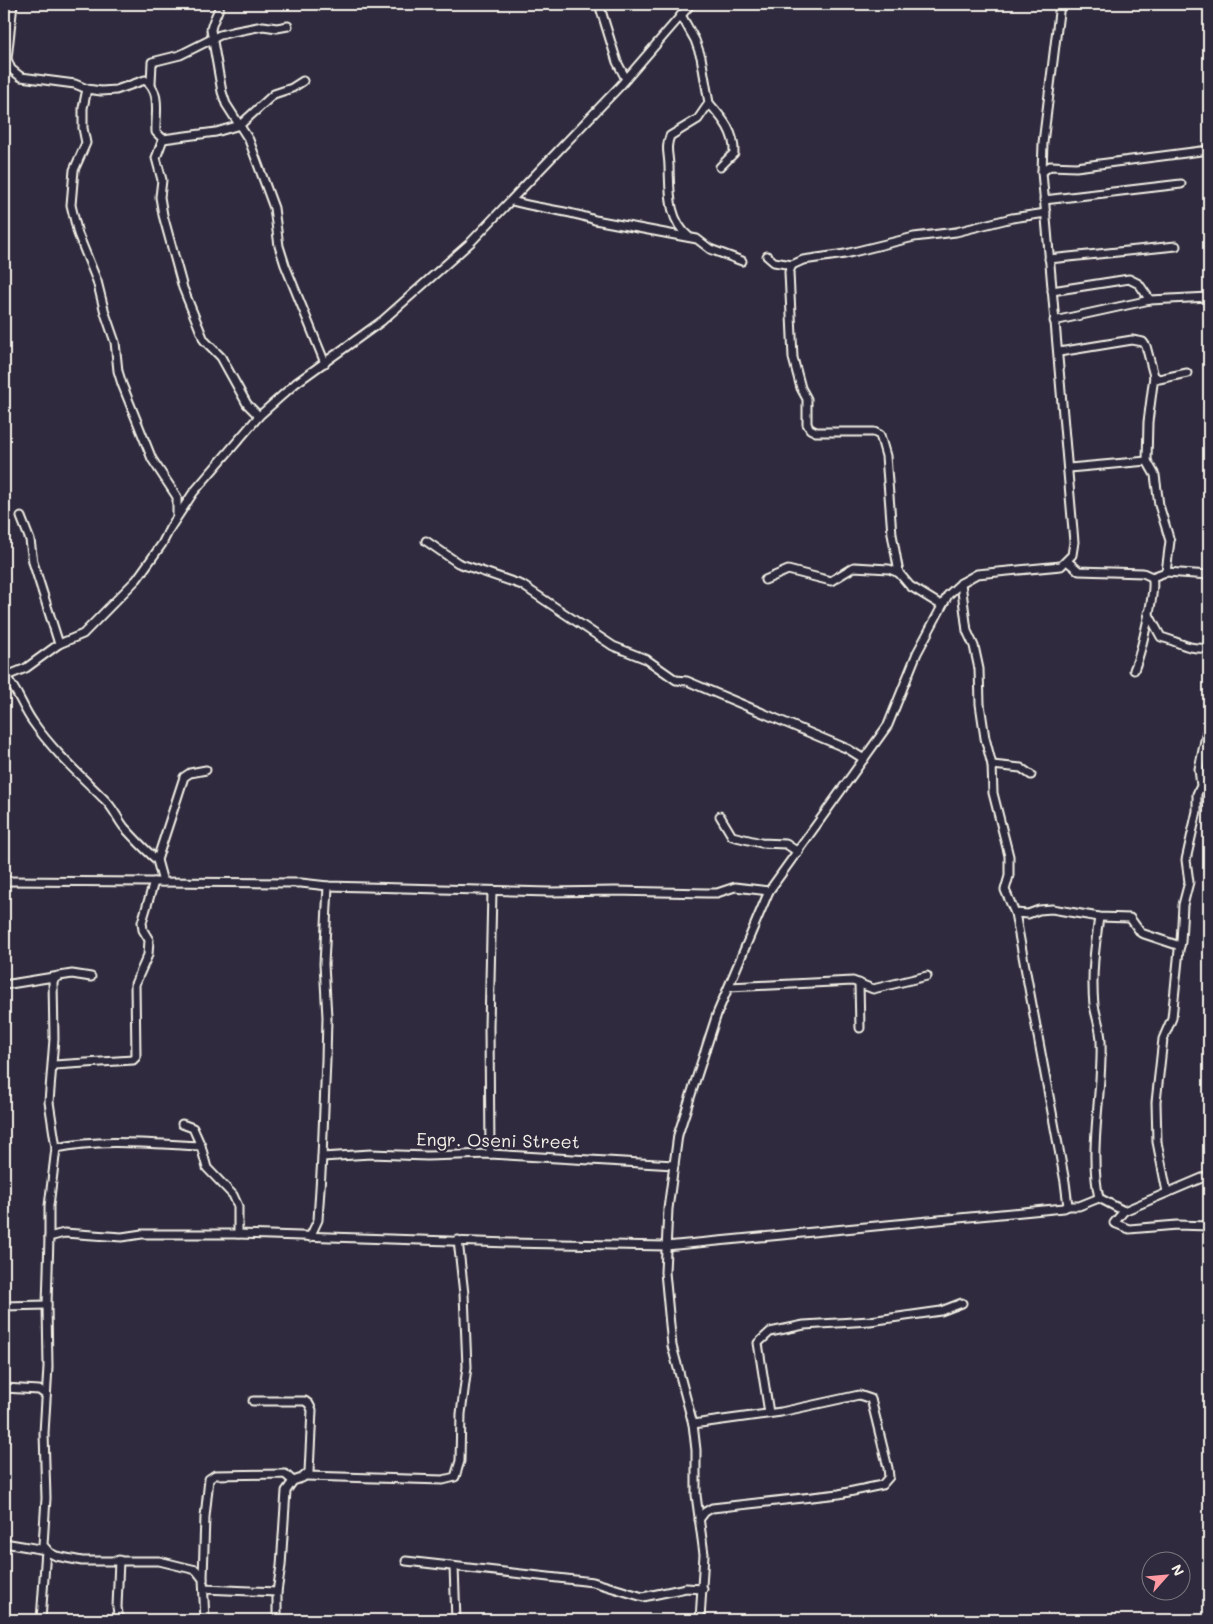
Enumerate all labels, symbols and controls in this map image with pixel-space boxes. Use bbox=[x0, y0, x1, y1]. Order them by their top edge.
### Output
street label: Engr. Oseni Street bbox=[416, 1127, 580, 1153]
north arrow bbox=[1140, 1552, 1190, 1602]
text: N bbox=[1167, 1561, 1189, 1579]

